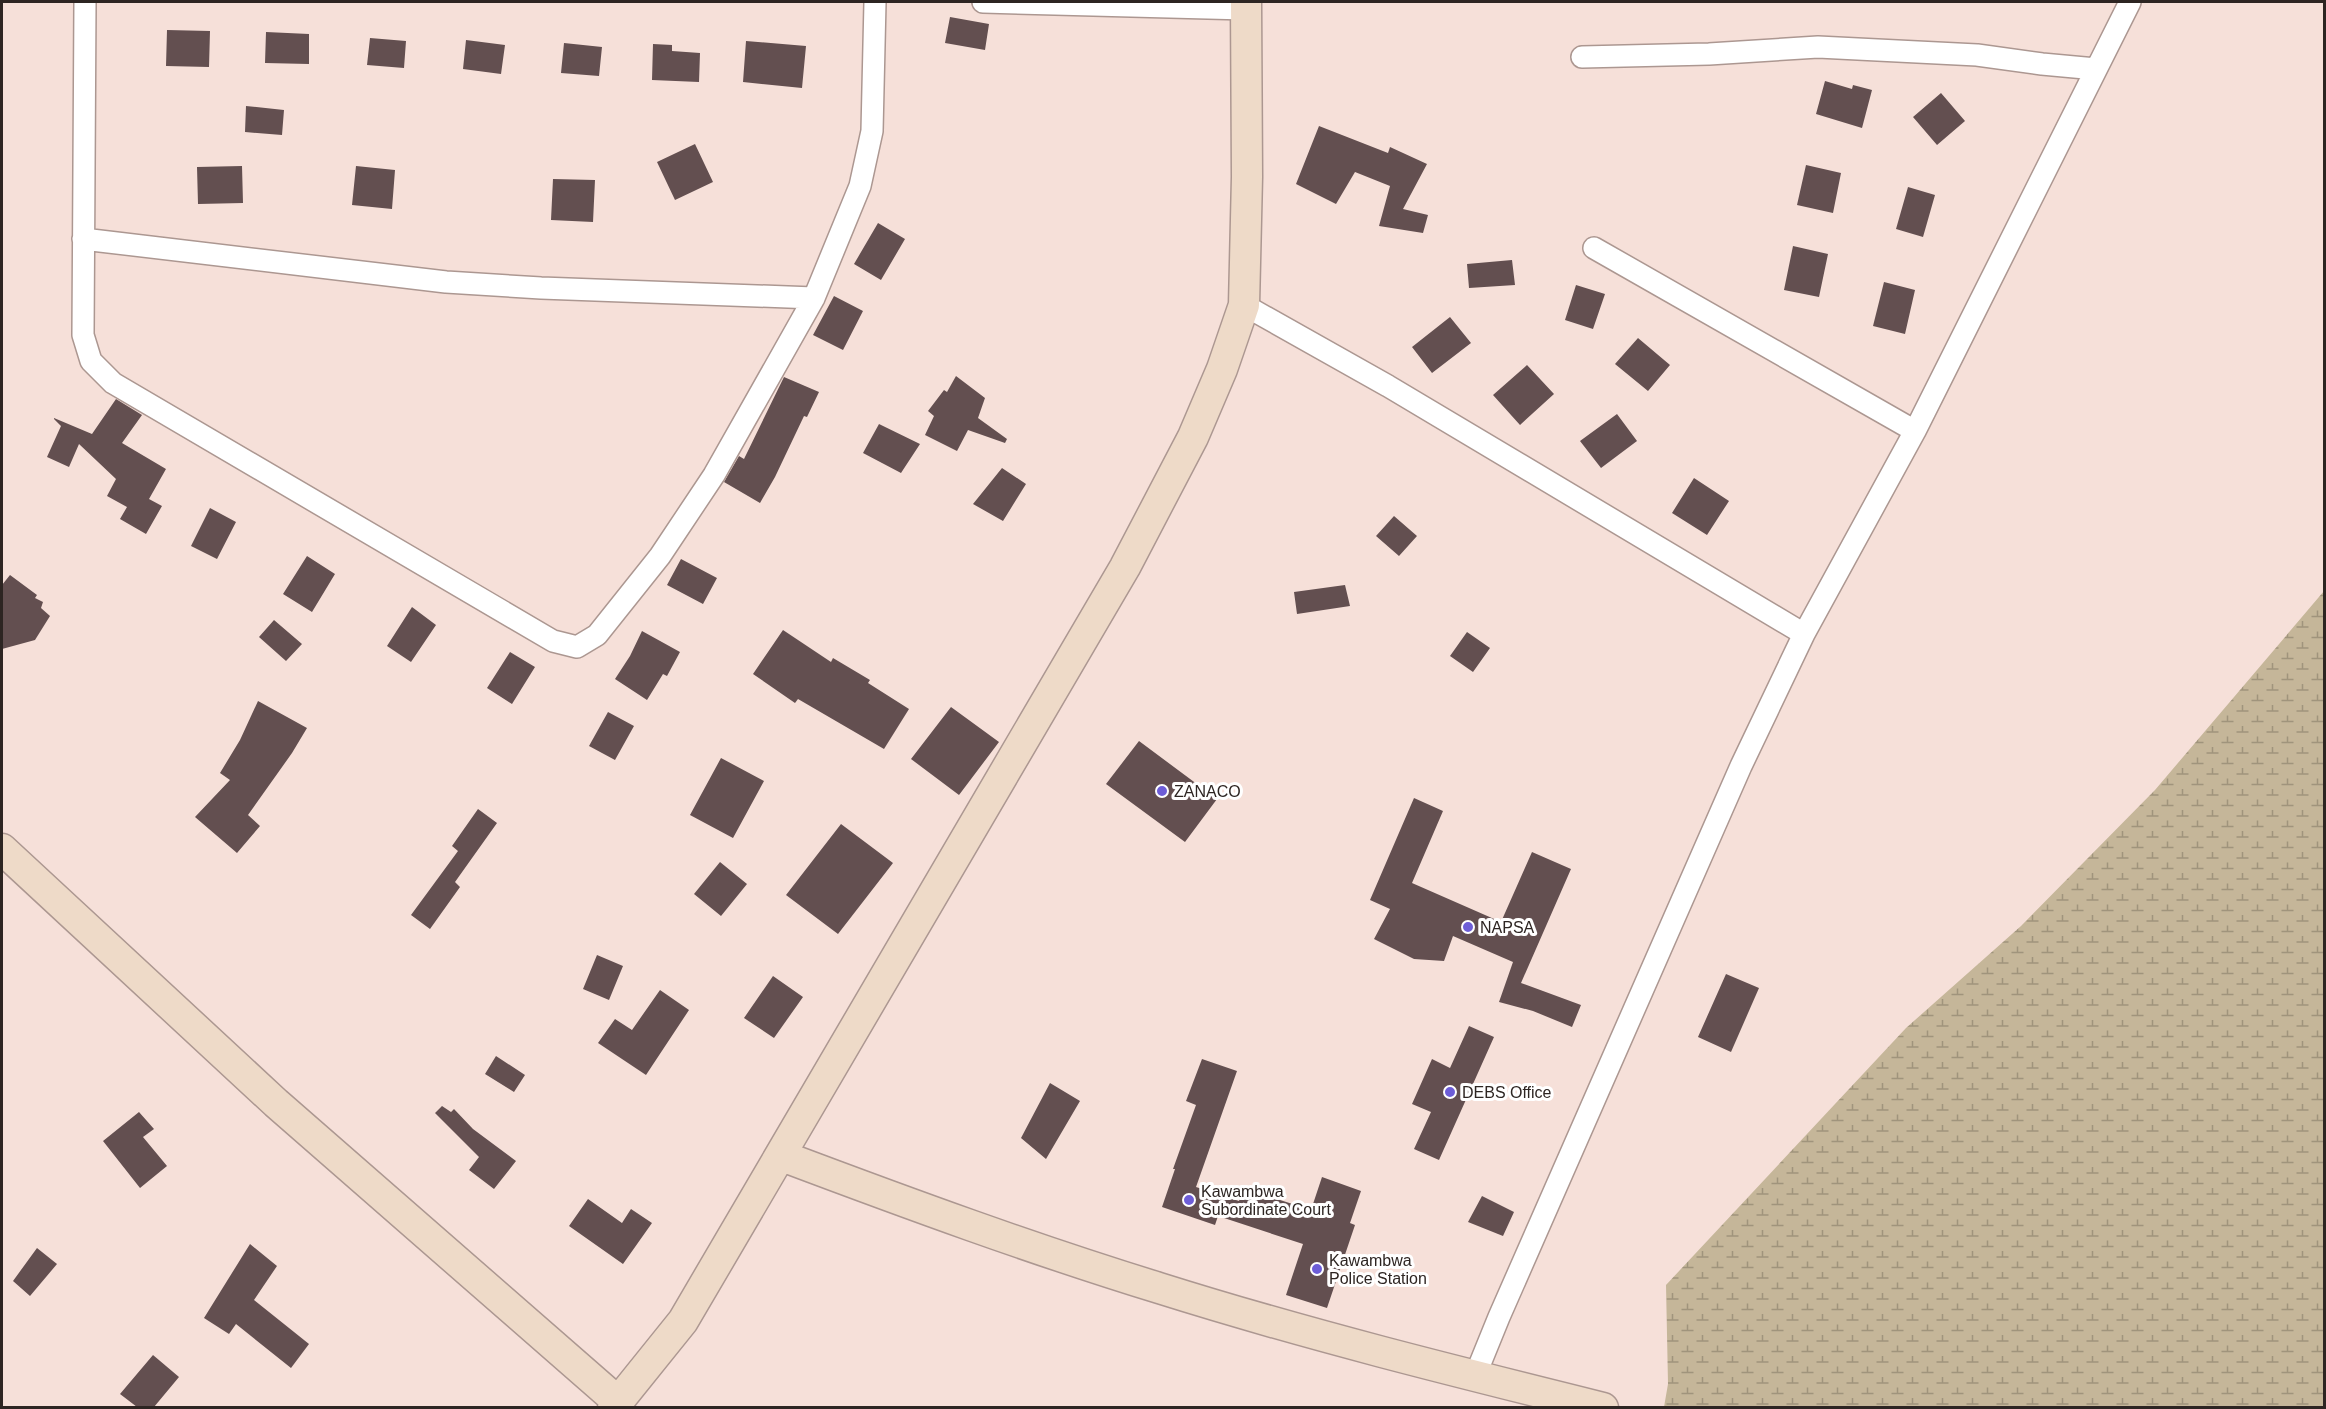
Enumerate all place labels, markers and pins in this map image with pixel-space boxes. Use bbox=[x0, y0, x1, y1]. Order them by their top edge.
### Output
place label: ZANACO bbox=[1174, 783, 1241, 800]
marker: ZANACO bbox=[1155, 784, 1169, 798]
place label: NAPSA bbox=[1480, 919, 1535, 936]
marker: NAPSA bbox=[1461, 920, 1475, 934]
place label: DEBS Office bbox=[1462, 1084, 1552, 1101]
marker: DEBS Office bbox=[1443, 1085, 1457, 1099]
place label: Kawambwa Subordinate Court bbox=[1201, 1183, 1331, 1218]
marker: Kawambwa Subordinate Court bbox=[1182, 1193, 1196, 1207]
place label: Kawambwa Police Station bbox=[1329, 1252, 1427, 1287]
marker: Kawambwa Police Station bbox=[1310, 1262, 1324, 1276]

